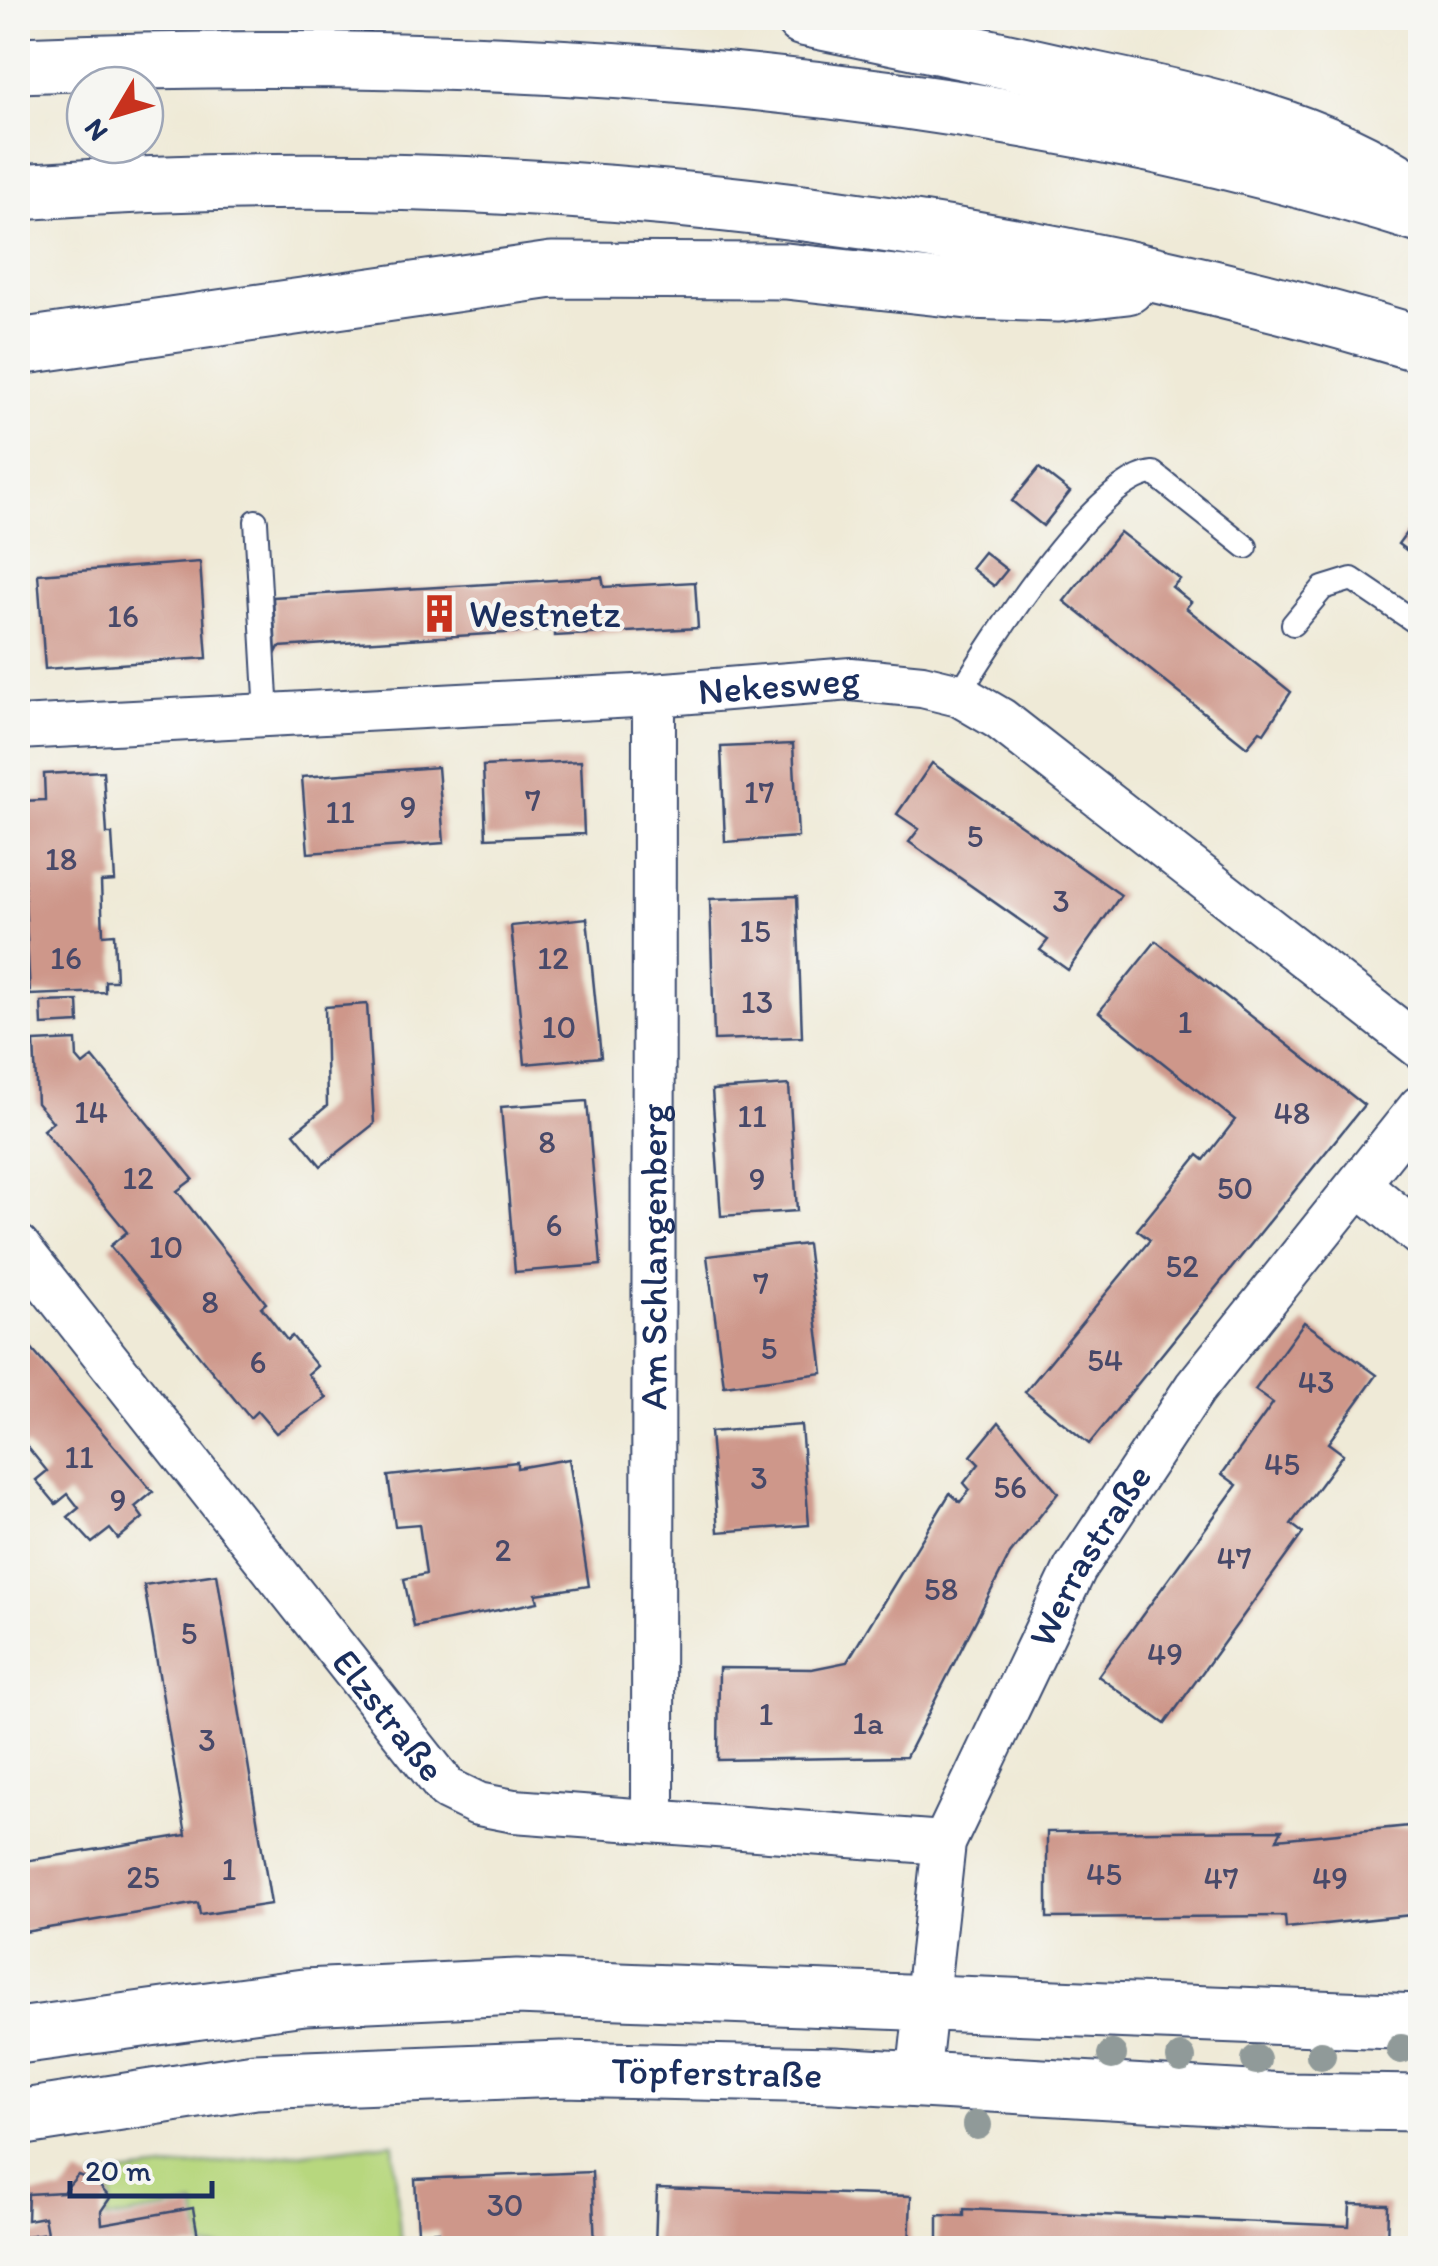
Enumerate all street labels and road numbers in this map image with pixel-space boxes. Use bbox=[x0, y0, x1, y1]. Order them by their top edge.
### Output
street label: Nekesweg bbox=[696, 655, 862, 714]
street label: Am Schlangenberg bbox=[630, 1103, 677, 1410]
street label: Werrastraße bbox=[1018, 1455, 1161, 1654]
street label: Elzstraße bbox=[322, 1640, 455, 1791]
street label: Töpferstraße bbox=[611, 2047, 823, 2098]

